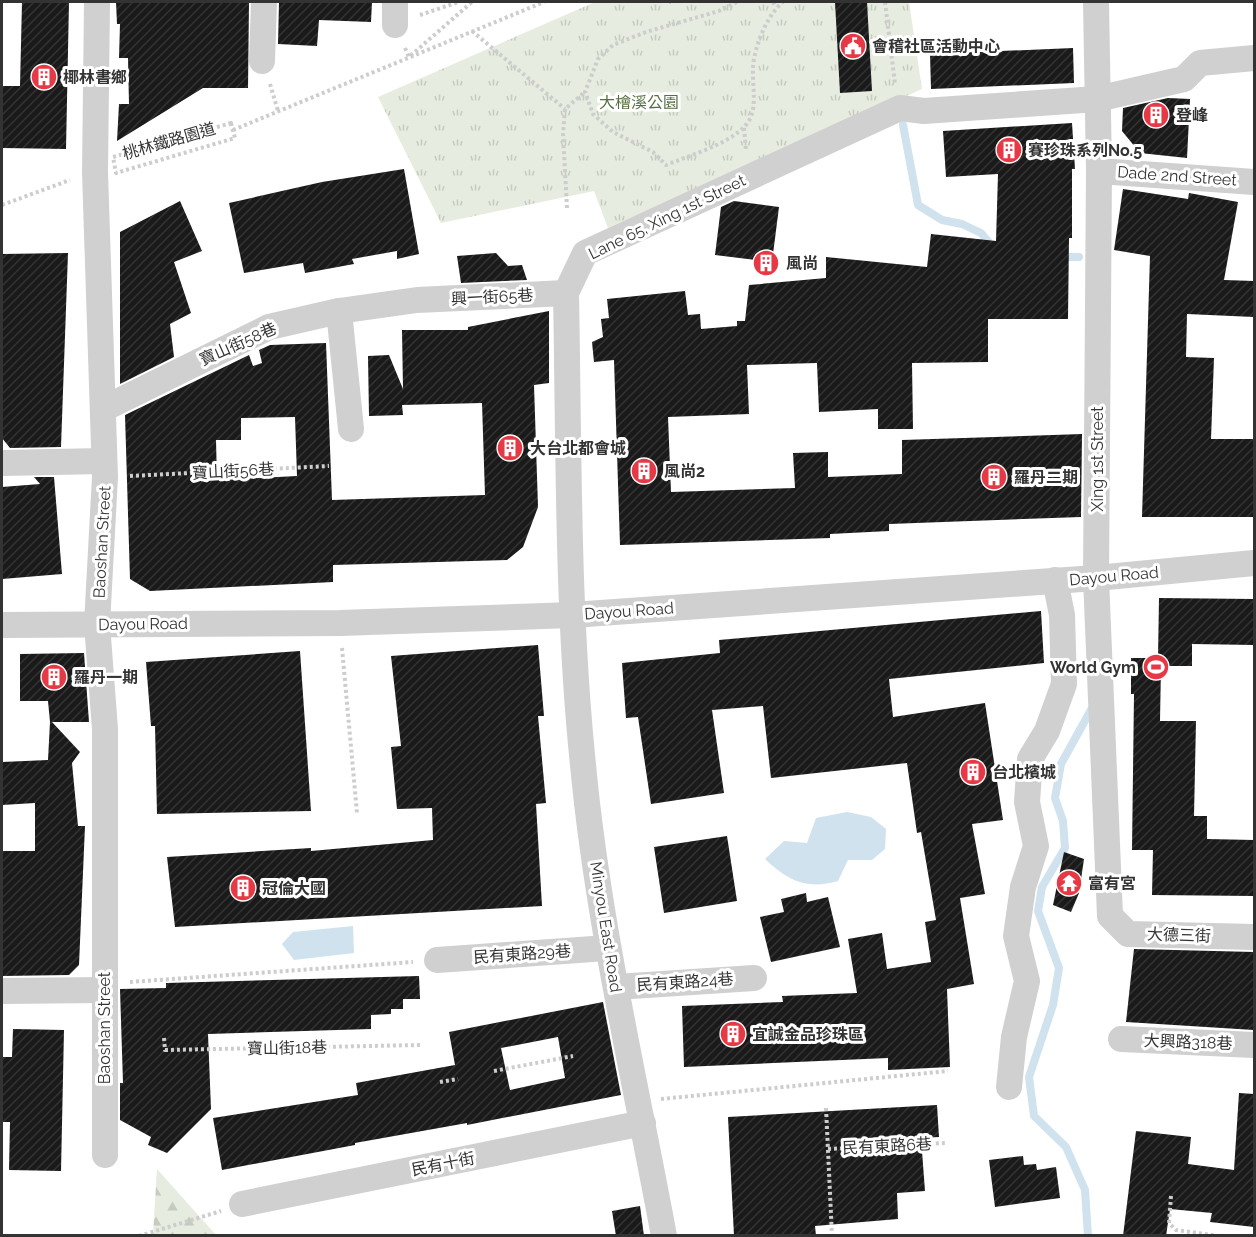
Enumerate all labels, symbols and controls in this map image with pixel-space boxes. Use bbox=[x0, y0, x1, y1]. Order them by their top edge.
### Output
public building icon: 會稽社區活動中心 bbox=[838, 31, 868, 61]
place label: 會稽社區活動中心 bbox=[872, 37, 1000, 56]
building icon: 椰林書鄉 bbox=[29, 62, 59, 92]
place label: 椰林書鄉 bbox=[63, 68, 127, 87]
park label: 大檜溪公園 bbox=[599, 93, 679, 112]
building icon: 登峰 bbox=[1141, 100, 1171, 130]
place label: 登峰 bbox=[1176, 106, 1208, 125]
street label: 桃林鐵路園道 bbox=[120, 119, 218, 163]
building icon: 賽珍珠系列No.5 bbox=[994, 135, 1024, 165]
place label: 賽珍珠系列No.5 bbox=[1028, 141, 1142, 160]
street label: Dade 2nd Street bbox=[1117, 162, 1238, 190]
street label: Lane 65, Xing 1st Street bbox=[586, 170, 749, 263]
building icon: 風尚 bbox=[751, 248, 781, 278]
place label: 風尚 bbox=[786, 254, 818, 273]
street label: 興一街65巷 bbox=[450, 285, 534, 309]
street label: 寶山街58巷 bbox=[197, 319, 279, 369]
street label: Xing 1st Street bbox=[1088, 406, 1107, 512]
building icon: 大台北都會城 bbox=[495, 433, 525, 463]
place label: 大台北都會城 bbox=[530, 439, 626, 458]
building icon: 風尚2 bbox=[629, 456, 659, 486]
street label: 寶山街56巷 bbox=[191, 459, 275, 483]
place label: 風尚2 bbox=[664, 462, 705, 481]
building icon: 羅丹二期 bbox=[979, 462, 1009, 492]
place label: 羅丹二期 bbox=[1014, 468, 1078, 487]
street label: Baoshan Street bbox=[90, 485, 114, 599]
street label: Dayou Road bbox=[1068, 563, 1160, 589]
street label: Dayou Road bbox=[584, 598, 674, 624]
street label: Dayou Road bbox=[98, 614, 188, 634]
sports icon: World Gym bbox=[1141, 652, 1171, 682]
place label: World Gym bbox=[1050, 658, 1136, 677]
building icon: 羅丹一期 bbox=[39, 662, 69, 692]
place label: 羅丹一期 bbox=[74, 668, 138, 687]
building icon: 台北檳城 bbox=[958, 757, 988, 787]
place label: 台北檳城 bbox=[992, 763, 1056, 782]
street label: Minyou East Road bbox=[586, 860, 626, 994]
temple icon: 富有宮 bbox=[1054, 868, 1084, 898]
building icon: 冠倫大國 bbox=[228, 873, 258, 903]
place label: 富有宮 bbox=[1088, 874, 1136, 893]
place label: 冠倫大國 bbox=[262, 879, 326, 898]
street label: 大德三街 bbox=[1147, 924, 1211, 946]
street label: 民有東路29巷 bbox=[473, 941, 571, 967]
street label: 民有東路24巷 bbox=[636, 969, 734, 995]
street label: Baoshan Street bbox=[95, 971, 114, 1084]
building icon: 宜誠金品珍珠區 bbox=[718, 1019, 748, 1049]
place label: 宜誠金品珍珠區 bbox=[752, 1025, 864, 1044]
street label: 大興路318巷 bbox=[1143, 1031, 1233, 1053]
street label: 寶山街18巷 bbox=[247, 1038, 327, 1058]
street label: 民有東路6巷 bbox=[842, 1134, 932, 1158]
street label: 民有十街 bbox=[410, 1149, 476, 1179]

